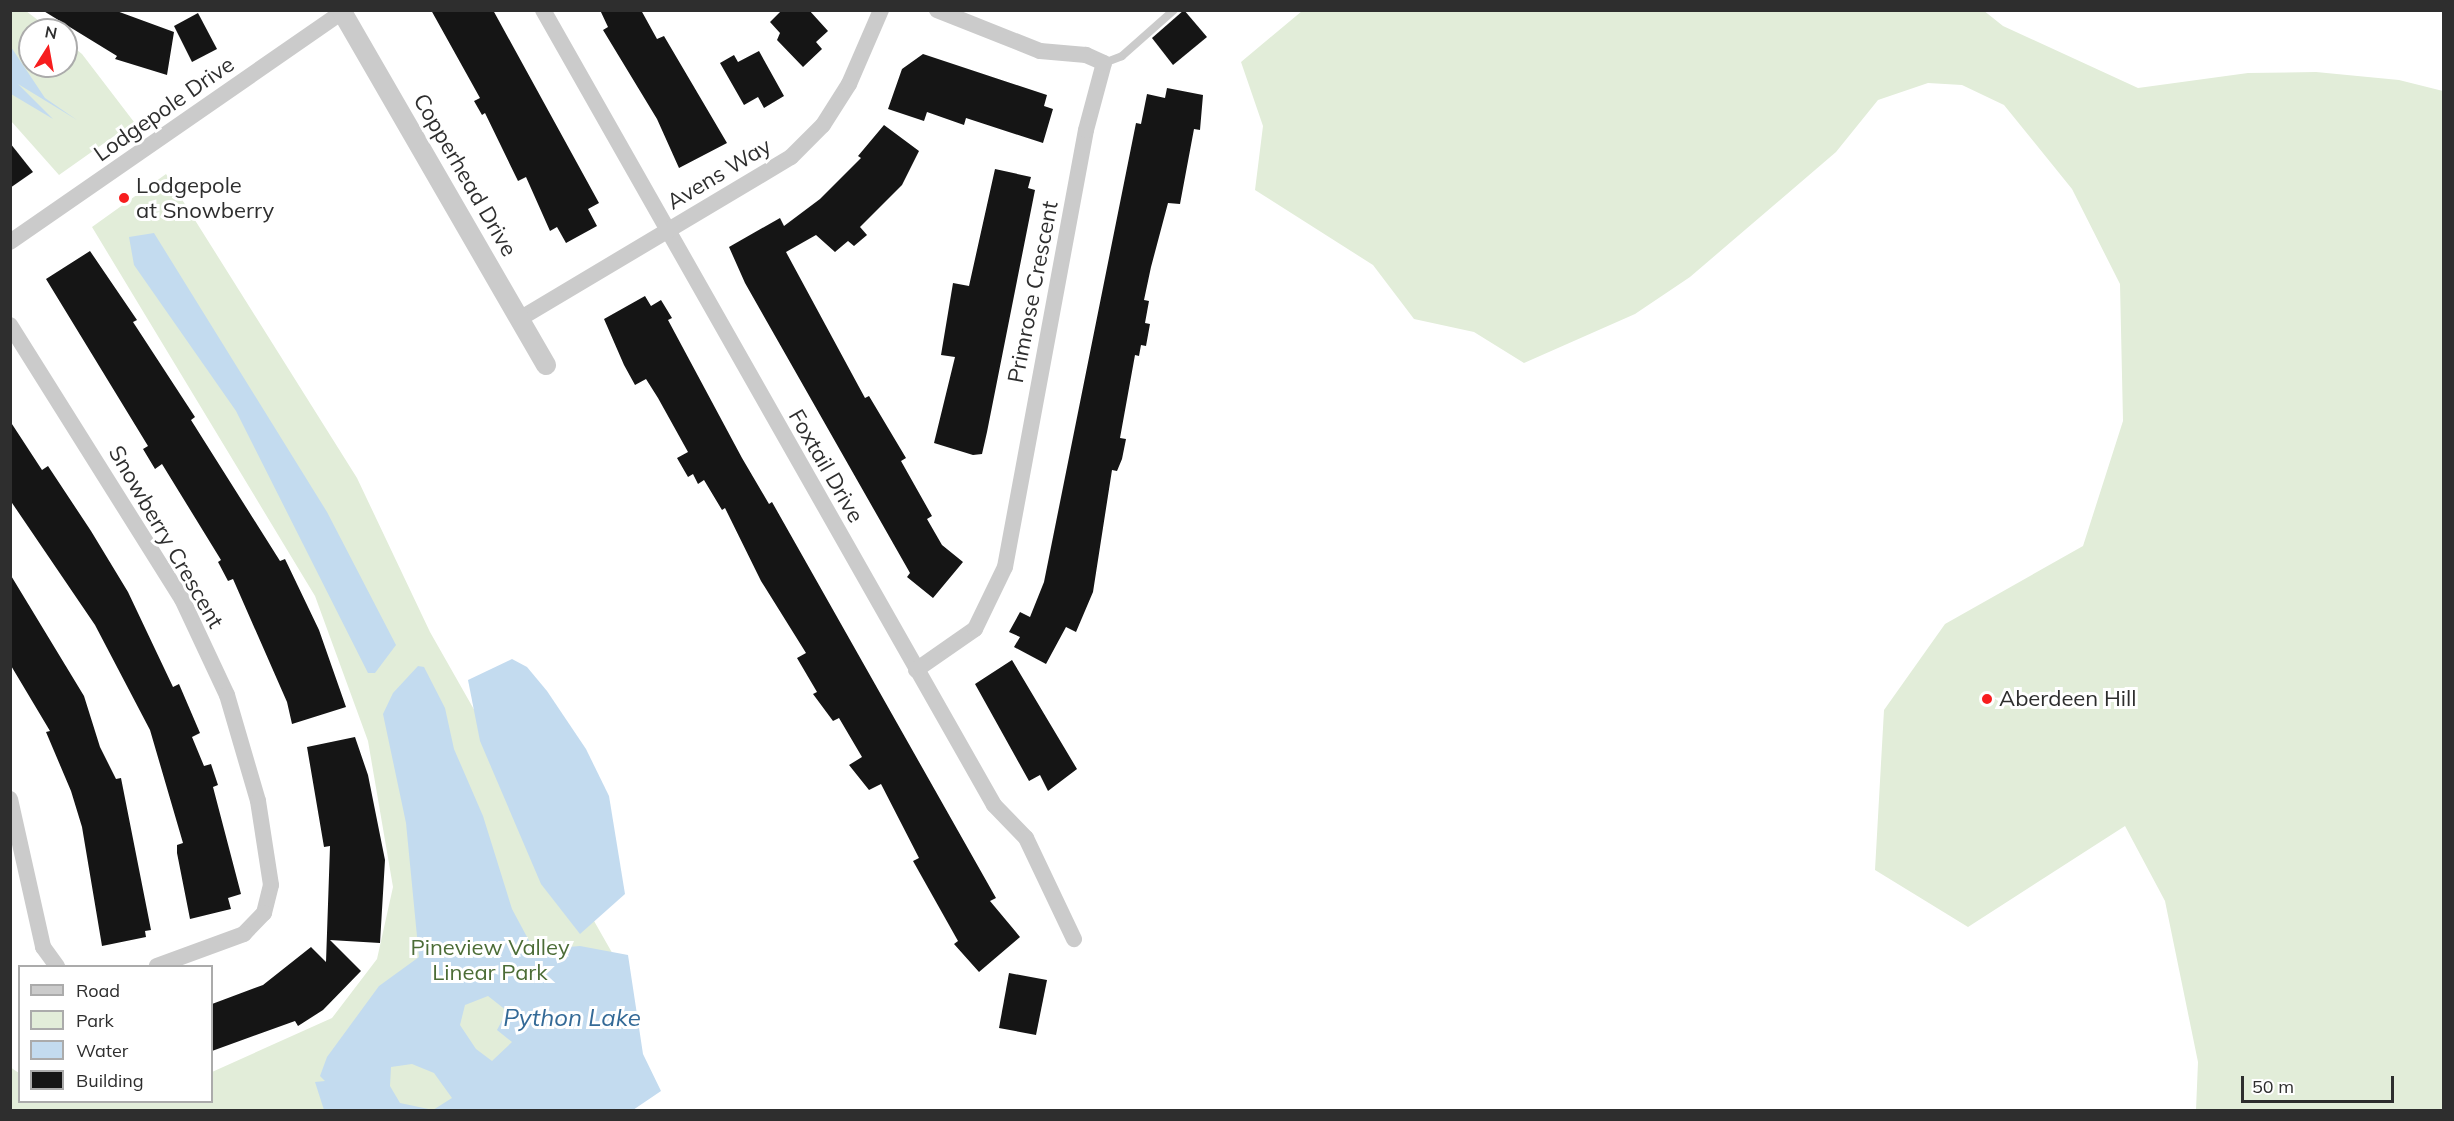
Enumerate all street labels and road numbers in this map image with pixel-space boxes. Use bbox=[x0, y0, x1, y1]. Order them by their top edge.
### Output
street label: Lodgepole Drive bbox=[89, 51, 239, 167]
street label: Copperhead Drive bbox=[408, 89, 522, 261]
street label: Avens Way bbox=[662, 133, 776, 215]
street label: Primrose Crescent bbox=[1002, 199, 1064, 385]
street label: Foxtail Drive bbox=[783, 405, 869, 527]
street label: Snowberry Crescent bbox=[103, 441, 229, 633]

